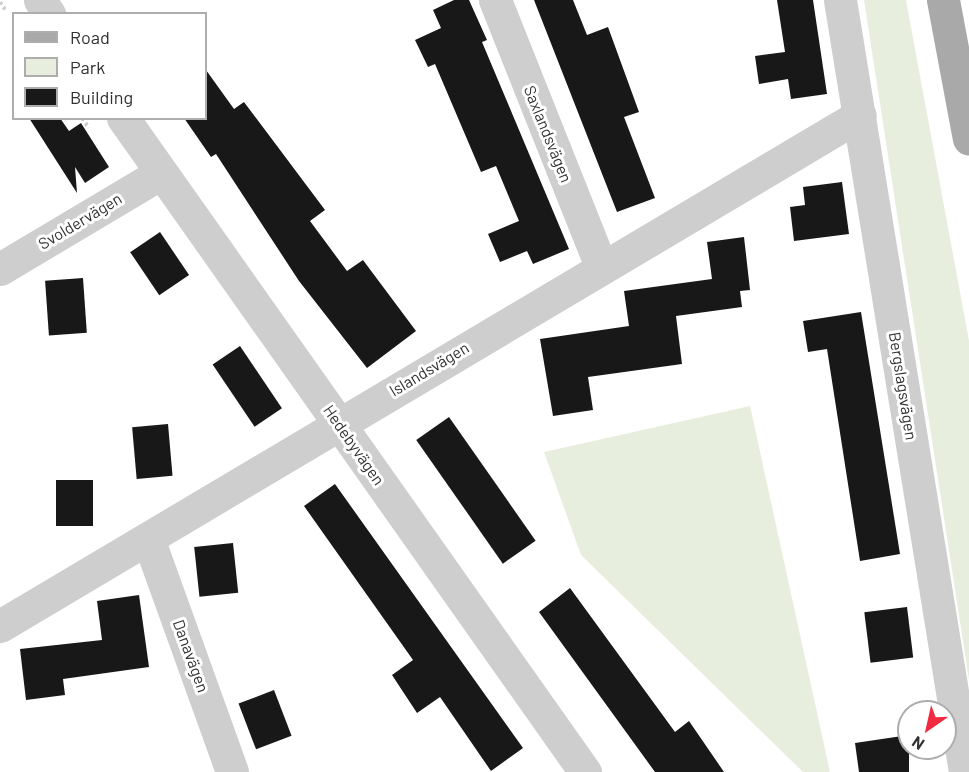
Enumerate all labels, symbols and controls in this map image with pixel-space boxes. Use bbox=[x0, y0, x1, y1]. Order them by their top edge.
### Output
legend bbox=[12, 12, 207, 120]
text: Road bbox=[70, 26, 110, 48]
text: Park bbox=[70, 56, 105, 78]
street label: Saxlandsvägen bbox=[520, 83, 576, 185]
text: Building bbox=[70, 86, 133, 108]
street label: Svoldervägen bbox=[35, 189, 125, 253]
street label: Bergslagsvägen bbox=[885, 331, 921, 441]
street label: Islandsvägen bbox=[386, 338, 472, 400]
street label: Hedebyvägen bbox=[319, 401, 389, 489]
street label: Danavägen bbox=[169, 617, 213, 695]
north arrow bbox=[897, 700, 957, 760]
text: N bbox=[908, 733, 928, 755]

